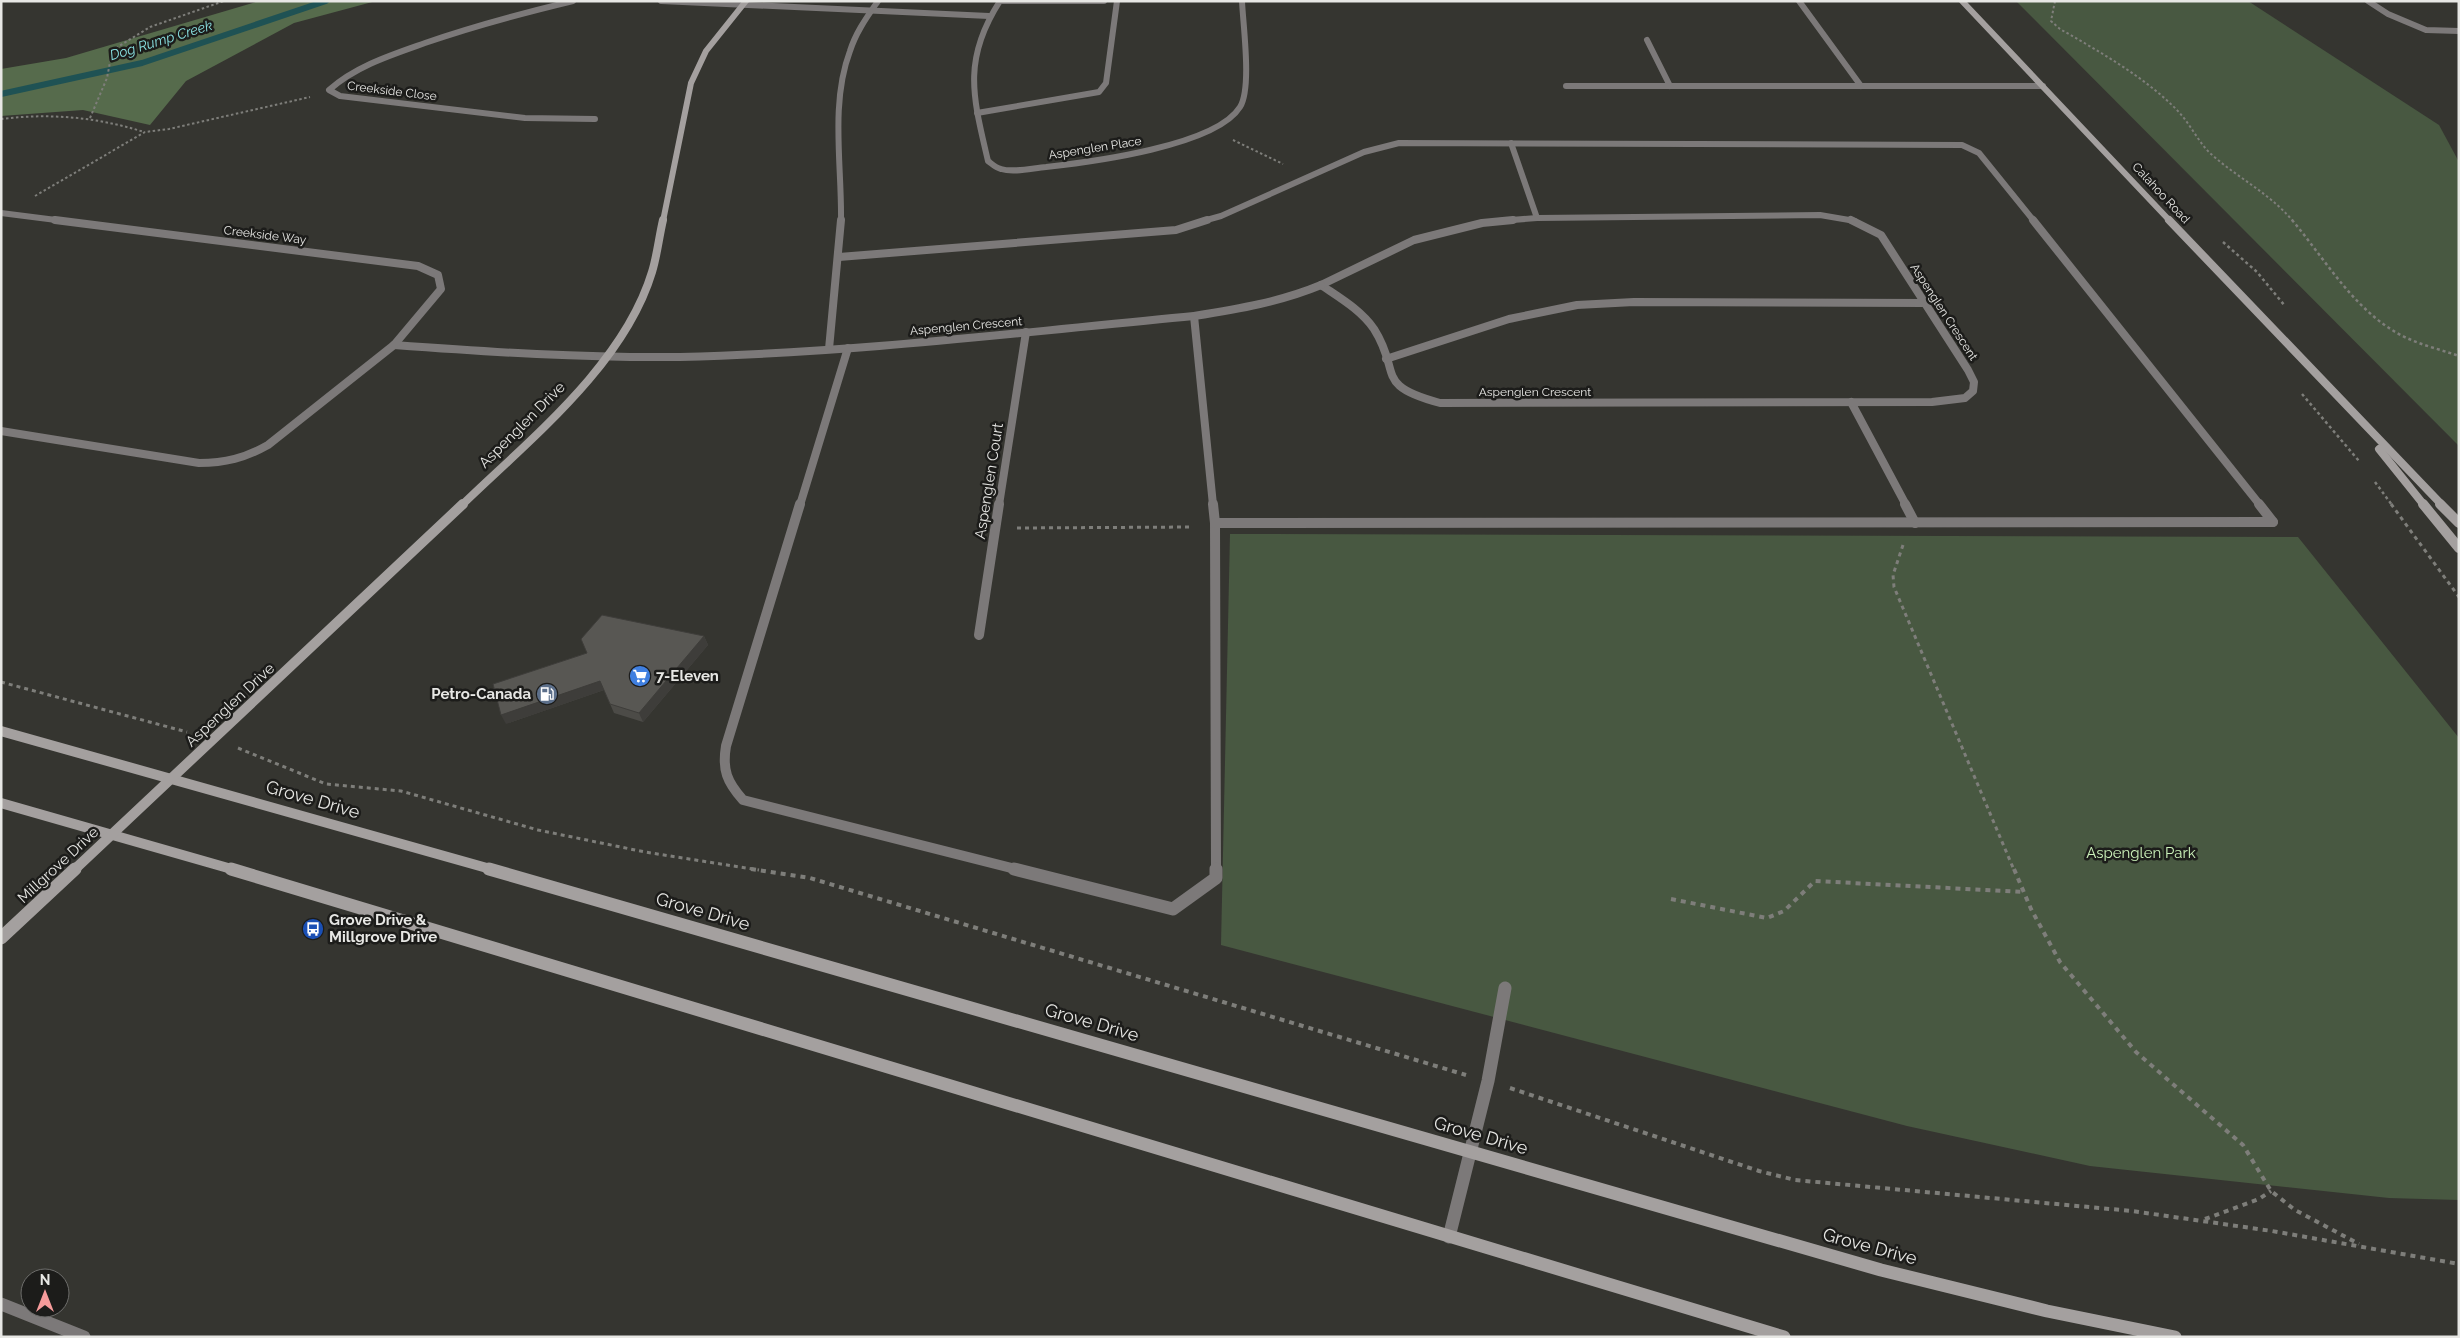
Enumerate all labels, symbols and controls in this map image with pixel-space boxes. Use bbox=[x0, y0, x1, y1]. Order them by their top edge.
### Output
water label: Dog Rump Creek bbox=[108, 17, 215, 63]
street label: Creekside Close bbox=[346, 79, 438, 103]
street label: Aspenglen Place bbox=[1048, 134, 1142, 162]
street label: Calahoo Road bbox=[2129, 160, 2193, 226]
street label: Creekside Way bbox=[223, 223, 308, 247]
street label: Aspenglen Crescent bbox=[1907, 261, 1981, 363]
street label: Aspenglen Crescent bbox=[909, 314, 1023, 338]
street label: Aspenglen Drive bbox=[475, 378, 569, 472]
street label: Aspenglen Crescent bbox=[1479, 385, 1591, 399]
street label: Aspenglen Court bbox=[971, 422, 1007, 540]
street label: Aspenglen Drive bbox=[182, 659, 278, 751]
supermarket icon: 7-Eleven bbox=[628, 664, 652, 688]
place label: 7-Eleven bbox=[656, 667, 719, 685]
fuel station icon: Petro-Canada bbox=[535, 682, 559, 706]
place label: Petro-Canada bbox=[431, 685, 531, 703]
street label: Grove Drive bbox=[264, 776, 363, 823]
street label: Millgrove Drive bbox=[14, 823, 102, 907]
park label: Aspenglen Park bbox=[2086, 844, 2196, 862]
street label: Grove Drive bbox=[654, 888, 753, 935]
place label: Grove Drive & Millgrove Drive bbox=[329, 911, 437, 946]
bus stop icon: Grove Drive & Millgrove Drive bbox=[301, 917, 325, 941]
street label: Grove Drive bbox=[1043, 999, 1142, 1046]
street label: Grove Drive bbox=[1432, 1112, 1531, 1159]
street label: Grove Drive bbox=[1821, 1223, 1920, 1269]
north arrow bbox=[20, 1268, 70, 1318]
text: N bbox=[40, 1272, 50, 1288]

